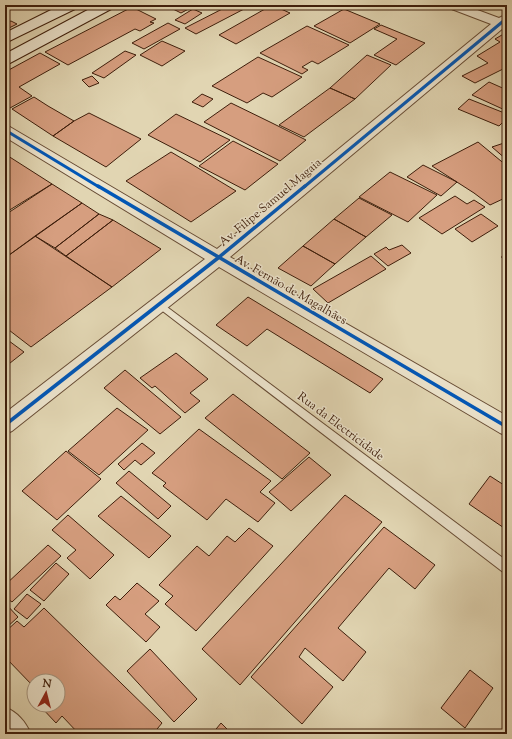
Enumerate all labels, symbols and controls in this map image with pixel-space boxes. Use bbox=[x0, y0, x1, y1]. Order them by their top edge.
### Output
street label: Av. Filipe Samuel Magaia bbox=[215, 154, 326, 251]
street label: Av. Fernão de Magalhães bbox=[231, 250, 350, 330]
street label: Rua da Electricidade bbox=[293, 388, 388, 466]
north arrow bbox=[26, 673, 66, 713]
text: N bbox=[41, 675, 53, 693]

